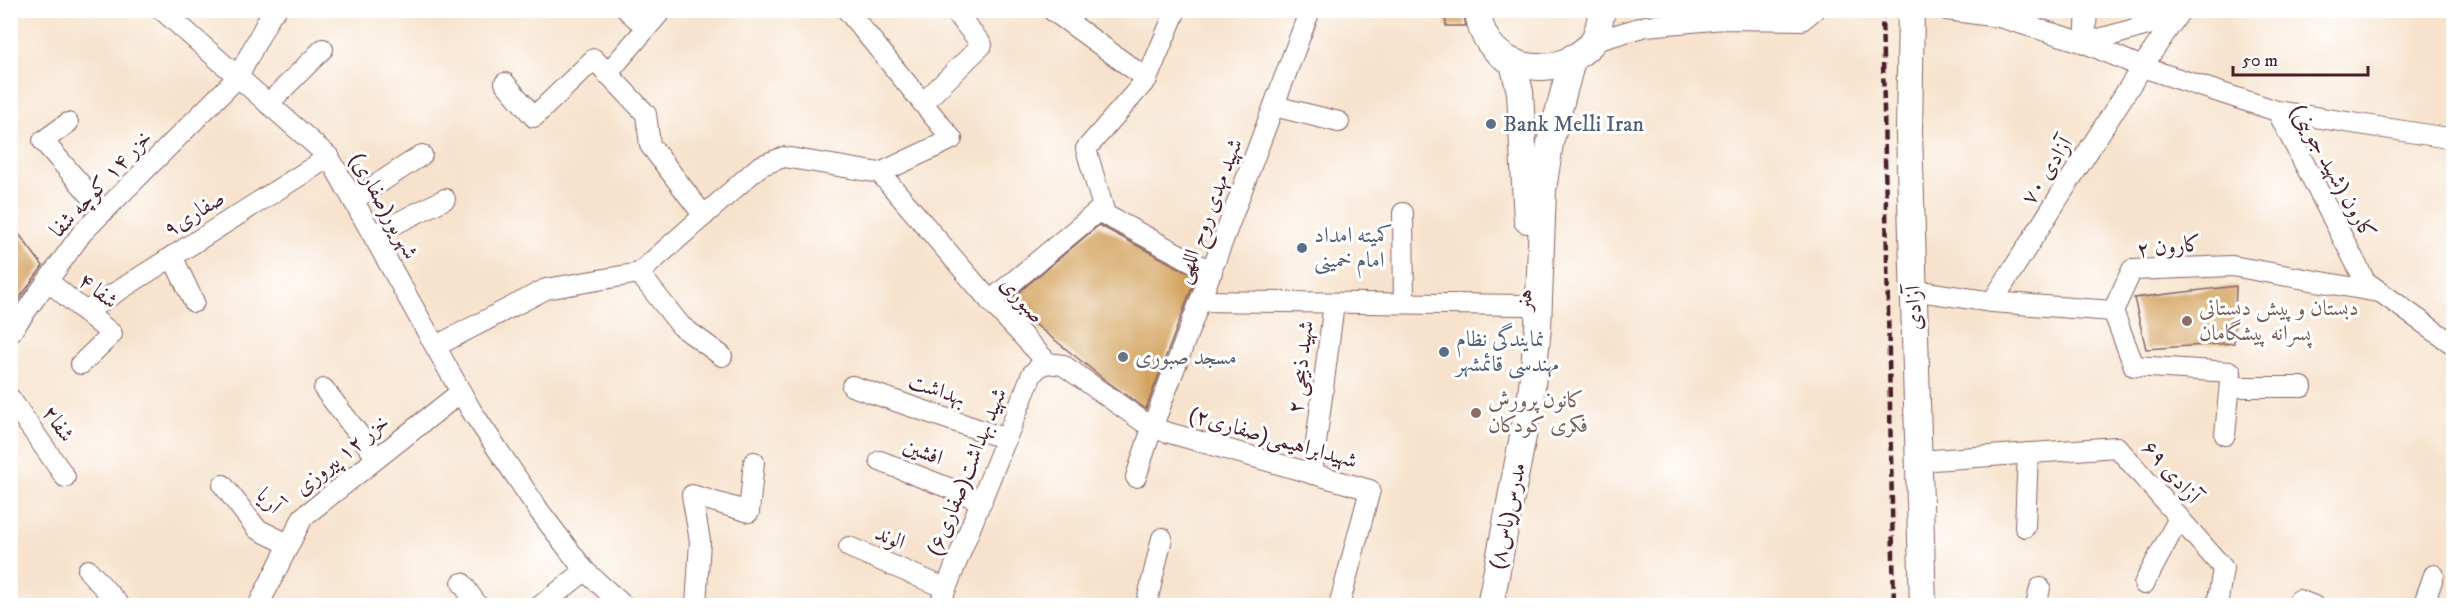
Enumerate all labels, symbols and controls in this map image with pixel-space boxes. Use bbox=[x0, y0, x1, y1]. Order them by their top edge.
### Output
scale bar bbox=[2233, 39, 2368, 77]
text: 50 m bbox=[2242, 50, 2278, 72]
street label: کارون (شهید جوینی) bbox=[2285, 99, 2381, 245]
place label: Bank Melli Iran bbox=[1503, 111, 1644, 138]
marker: Bank Melli Iran bbox=[1484, 117, 1498, 131]
street label: خزر ۱۴ کوچه شفا bbox=[44, 124, 159, 244]
street label: آزادی ۷۰ bbox=[2014, 130, 2080, 210]
street label: شهید مهدی روح اللهی bbox=[1169, 135, 1254, 289]
street label: شهریور(صفاری) bbox=[344, 148, 424, 264]
street label: صفاری۹ bbox=[158, 185, 230, 243]
place label: کمیته امداد امام خمینی bbox=[1314, 222, 1393, 279]
street label: کارون ۲ bbox=[2135, 230, 2203, 264]
marker: کمیته امداد امام خمینی bbox=[1295, 241, 1309, 255]
street label: شفا ۴ bbox=[73, 267, 123, 315]
street label: صبوری bbox=[994, 271, 1050, 329]
street label: آزادی bbox=[1899, 283, 1928, 331]
street label: هنر bbox=[1511, 289, 1539, 313]
place label: دبستان و پیش دبستانی پسرانه پیشگامان bbox=[2199, 295, 2359, 349]
marker: دبستان و پیش دبستانی پسرانه پیشگامان bbox=[2180, 314, 2194, 328]
street label: شهید ذبیحی ۲ bbox=[1282, 319, 1321, 415]
place label: نمایندگی نظام مهندسی قائمشهر bbox=[1454, 322, 1559, 379]
place label: مسجد صبوری bbox=[1135, 344, 1237, 371]
marker: نمایندگی نظام مهندسی قائمشهر bbox=[1437, 345, 1451, 359]
marker: مسجد صبوری bbox=[1116, 350, 1130, 364]
street label: بهداشت bbox=[905, 368, 969, 412]
street label: شهید بهداشت(صفاری۶) bbox=[921, 384, 1013, 560]
place label: کانون پرورش فکری کودکان bbox=[1488, 387, 1588, 439]
street label: شفا۲ bbox=[36, 400, 80, 448]
street label: شهیدابراهیمی(صفاری۲) bbox=[1186, 401, 1360, 476]
marker: کانون پرورش فکری کودکان bbox=[1469, 406, 1483, 420]
street label: خزر ۱۲ پیروزی bbox=[289, 409, 396, 503]
street label: افشین bbox=[899, 432, 947, 472]
street label: آزادی ۶۹ bbox=[2136, 434, 2208, 511]
street label: مدرس(یاس۸) bbox=[1484, 460, 1532, 572]
street label: آریا bbox=[250, 482, 290, 521]
street label: الوند bbox=[871, 520, 909, 556]

